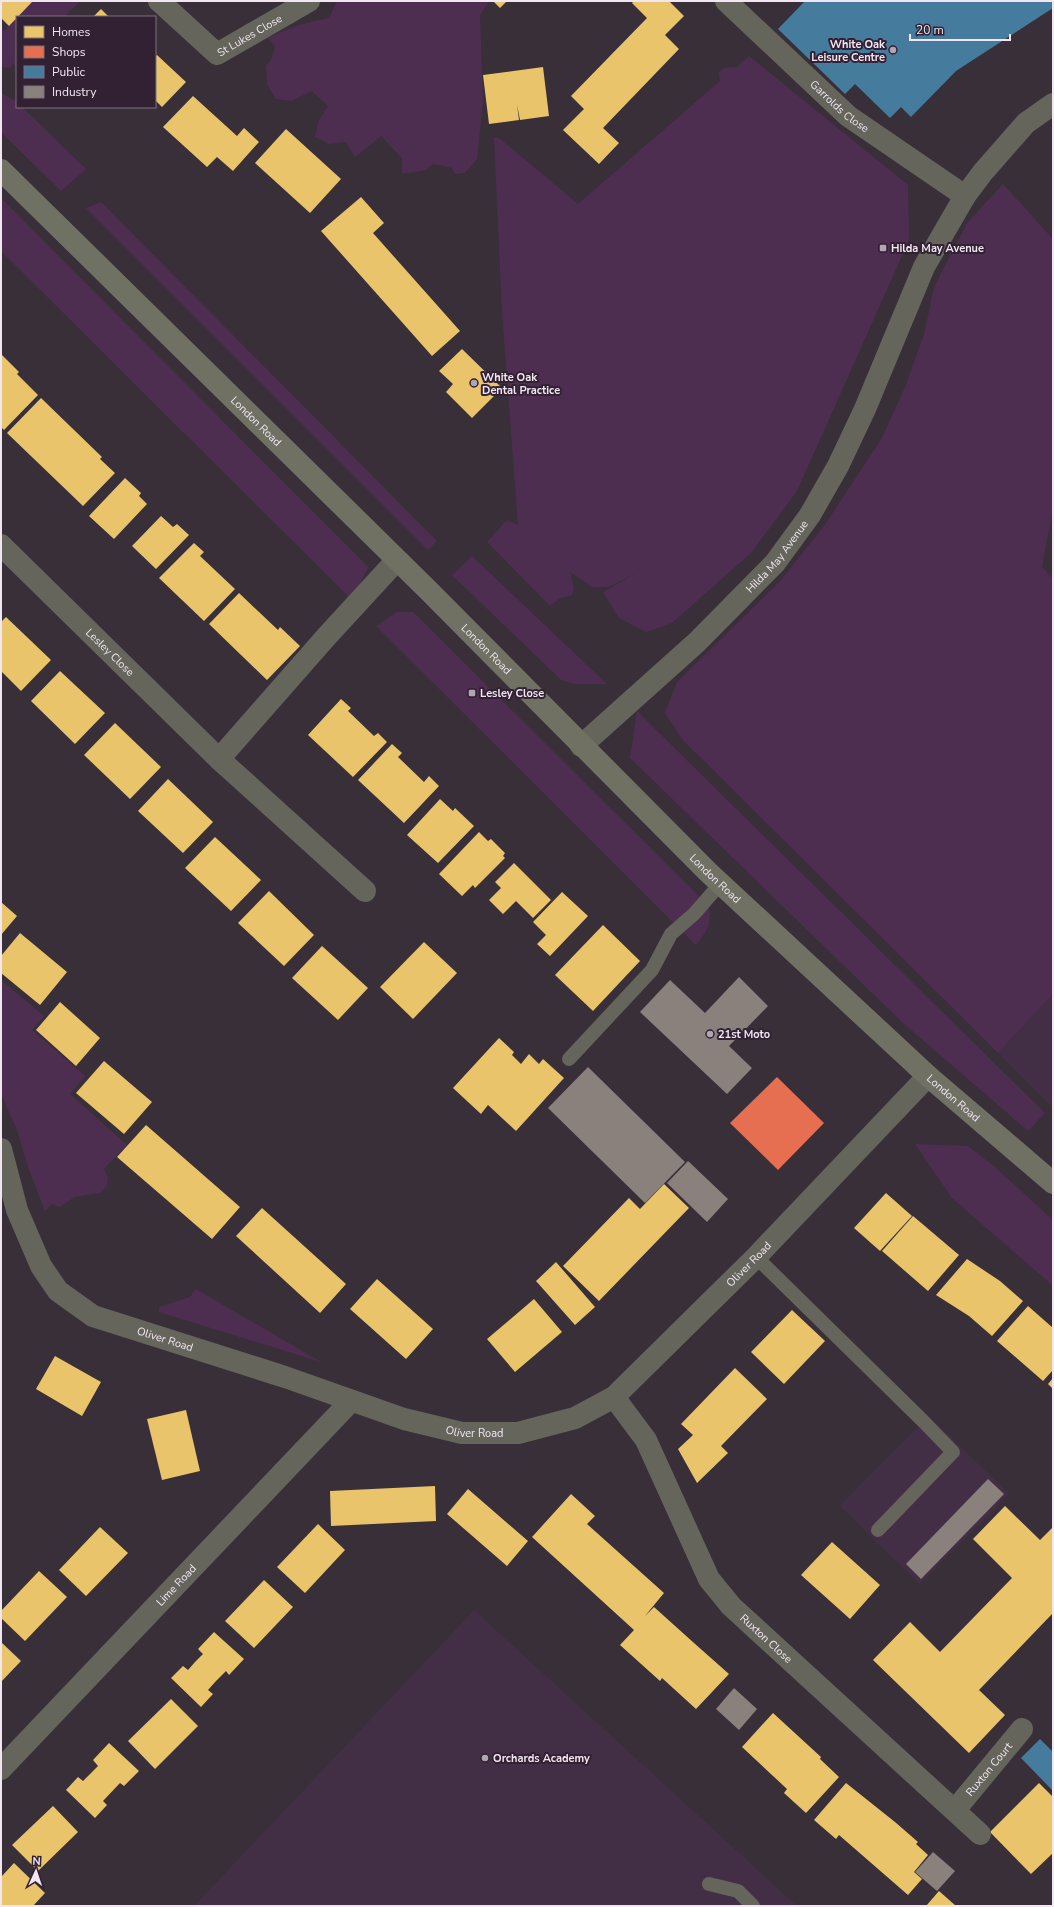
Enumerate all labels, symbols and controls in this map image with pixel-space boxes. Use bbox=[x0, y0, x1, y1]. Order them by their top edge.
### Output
street label: St Lukes Close bbox=[214, 11, 285, 60]
legend bbox=[16, 16, 156, 108]
scale bar bbox=[910, 16, 1010, 42]
text: 20 m bbox=[916, 22, 944, 38]
text: Homes bbox=[52, 24, 90, 40]
place label: White Oak Leisure Centre bbox=[811, 37, 886, 65]
text: Shops bbox=[52, 44, 86, 60]
marker: White Oak Leisure Centre bbox=[888, 45, 898, 55]
text: Public bbox=[52, 64, 86, 80]
street label: Garrolds Close bbox=[807, 77, 872, 136]
text: Industry bbox=[52, 84, 97, 100]
place label: Hilda May Avenue bbox=[891, 241, 984, 256]
marker: Hilda May Avenue bbox=[878, 243, 888, 253]
place label: White Oak Dental Practice bbox=[482, 370, 560, 398]
marker: White Oak Dental Practice bbox=[469, 378, 479, 388]
street label: London Road bbox=[227, 393, 284, 450]
street label: Hilda May Avenue bbox=[743, 517, 812, 596]
street label: London Road bbox=[458, 621, 515, 678]
street label: Lesley Close bbox=[82, 625, 137, 680]
place label: Lesley Close bbox=[480, 686, 544, 701]
marker: Lesley Close bbox=[467, 688, 477, 698]
street label: London Road bbox=[686, 851, 744, 907]
place label: 21st Moto bbox=[718, 1027, 770, 1042]
marker: 21st Moto bbox=[705, 1029, 715, 1039]
street label: London Road bbox=[923, 1071, 983, 1125]
street label: Oliver Road bbox=[723, 1239, 775, 1290]
street label: Oliver Road bbox=[135, 1323, 195, 1355]
street label: Oliver Road bbox=[444, 1422, 504, 1441]
street label: Lime Road bbox=[153, 1561, 200, 1609]
street label: Ruxton Close bbox=[737, 1611, 796, 1667]
street label: Ruxton Court bbox=[962, 1739, 1016, 1800]
place label: Orchards Academy bbox=[493, 1751, 590, 1766]
marker: Orchards Academy bbox=[480, 1753, 490, 1763]
north arrow bbox=[16, 1851, 56, 1891]
text: N bbox=[32, 1854, 41, 1869]

